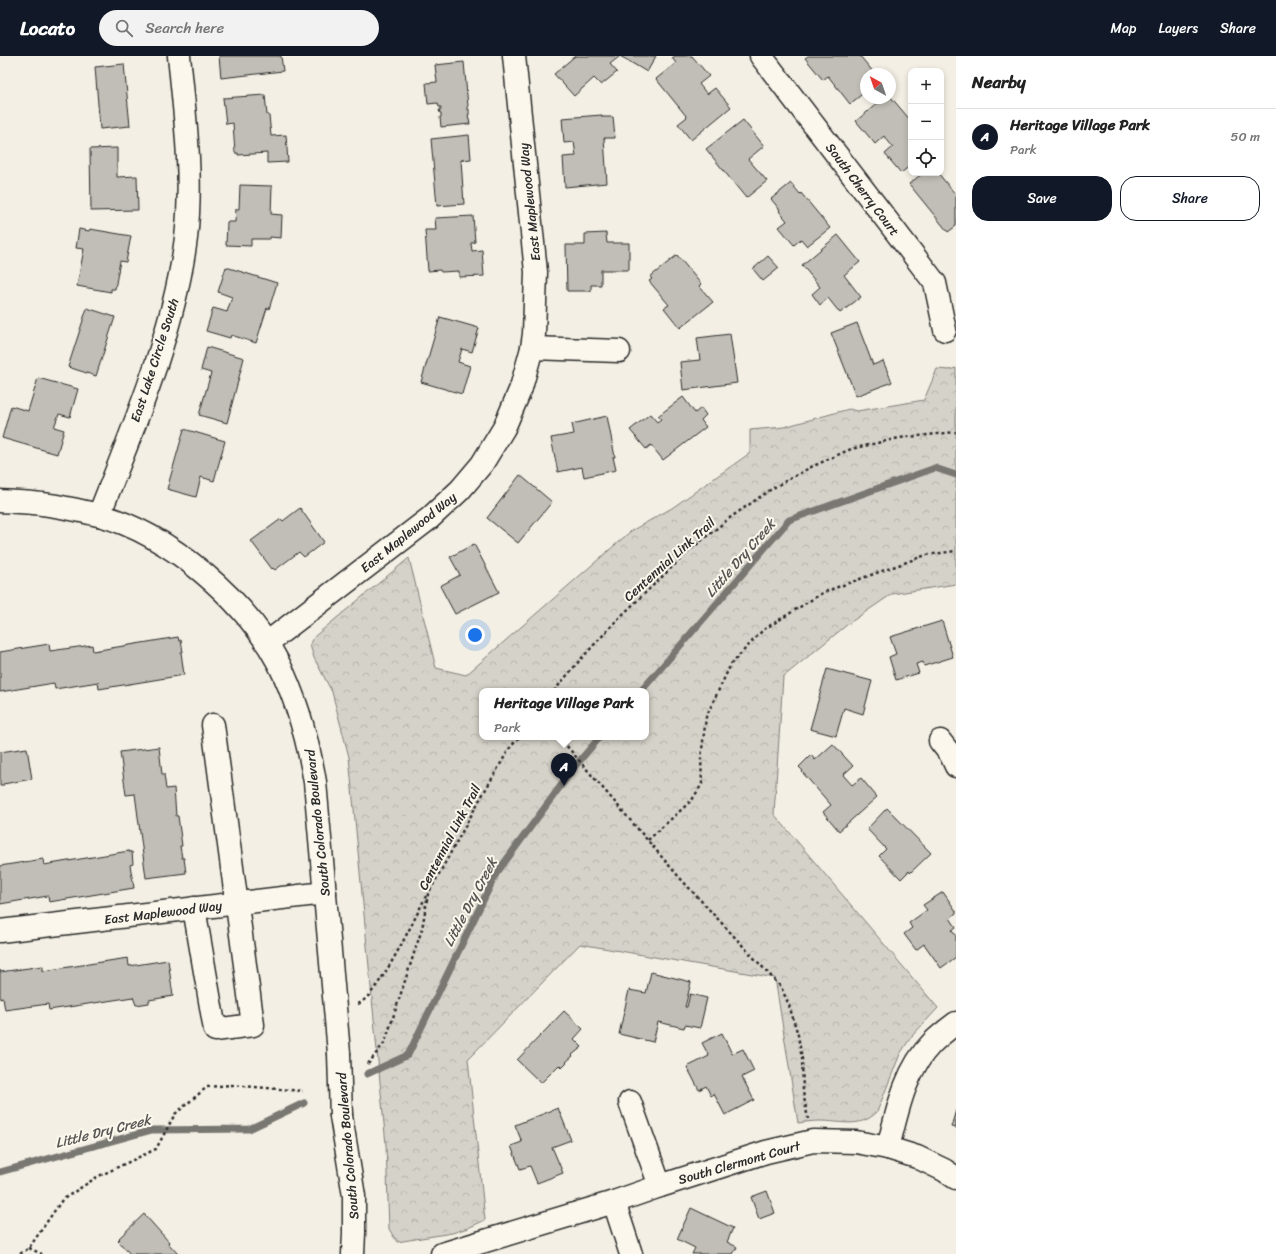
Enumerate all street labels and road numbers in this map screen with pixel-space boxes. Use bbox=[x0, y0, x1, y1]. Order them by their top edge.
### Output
street label: South Cherry Court bbox=[820, 138, 906, 241]
street label: East Maplewood Way bbox=[512, 142, 547, 262]
street label: East Lake Circle South bbox=[124, 295, 185, 425]
street label: East Maplewood Way bbox=[355, 486, 462, 579]
street label: Centennial Link Trail bbox=[618, 511, 721, 607]
street label: South Colorado Boulevard bbox=[298, 747, 337, 897]
street label: Centennial Link Trail bbox=[412, 780, 487, 894]
street label: East Maplewood Way bbox=[103, 894, 223, 931]
street label: South Colorado Boulevard bbox=[330, 1070, 365, 1220]
street label: South Clermont Court bbox=[675, 1134, 804, 1191]

